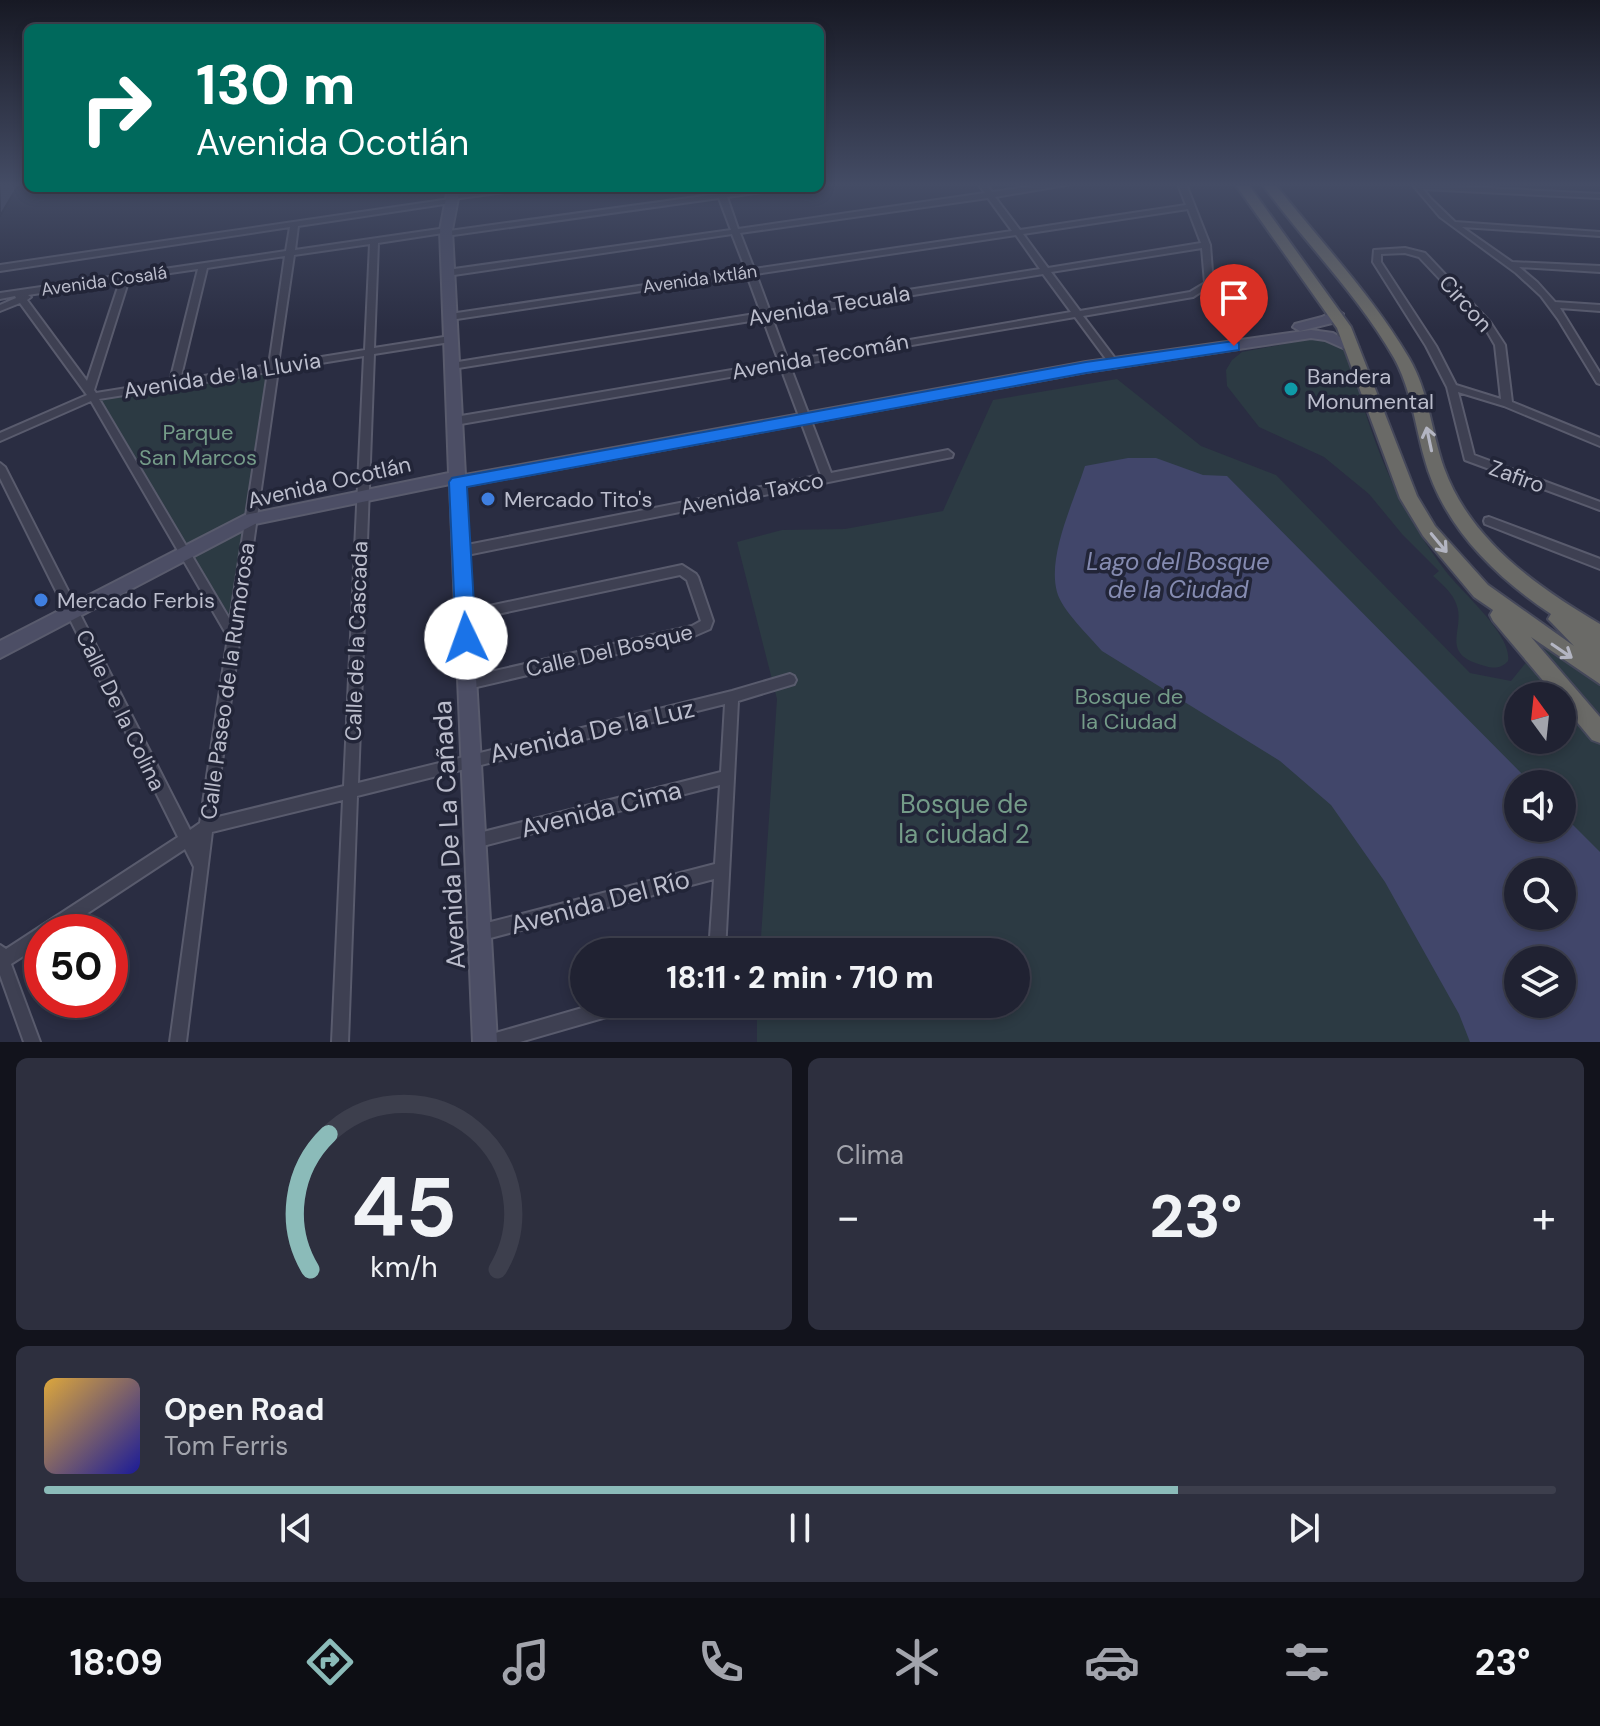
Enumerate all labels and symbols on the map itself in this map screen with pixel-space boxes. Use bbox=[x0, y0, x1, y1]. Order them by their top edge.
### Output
street label: Avenida Ixtlán bbox=[641, 259, 759, 299]
street label: Avenida Cosalá bbox=[39, 260, 169, 302]
pin bbox=[1200, 264, 1268, 346]
street label: Circon bbox=[1432, 269, 1499, 338]
street label: Avenida Tecuala bbox=[746, 278, 912, 333]
street label: Avenida Tecomán bbox=[729, 327, 911, 386]
street label: Avenida de la Lluvia bbox=[121, 346, 323, 405]
place label: Bandera Monumental bbox=[1307, 362, 1434, 416]
marker: Bandera Monumental bbox=[1282, 380, 1300, 398]
park label: Parque San Marcos bbox=[139, 418, 257, 472]
one-way arrow bbox=[1421, 427, 1436, 453]
street label: Avenida Ocotlán bbox=[245, 450, 414, 515]
street label: Zafiro bbox=[1485, 453, 1549, 500]
street label: Avenida Taxco bbox=[678, 465, 826, 522]
place label: Mercado Tito's bbox=[504, 485, 653, 514]
marker: Mercado Tito's bbox=[479, 490, 497, 508]
one-way arrow bbox=[1430, 532, 1448, 553]
street label: Calle Paseo de la Rumorosa bbox=[194, 541, 261, 822]
street label: Calle de la Cascada bbox=[339, 541, 374, 741]
water label: Lago del Bosque de la Ciudad bbox=[1086, 546, 1270, 605]
place label: Mercado Ferbis bbox=[57, 586, 215, 615]
marker: Mercado Ferbis bbox=[32, 591, 50, 609]
position arrow bbox=[424, 596, 508, 680]
street label: Calle Del Bosque bbox=[523, 617, 695, 684]
street label: Calle De la Colina bbox=[69, 625, 172, 796]
one-way arrow bbox=[1551, 643, 1573, 659]
park label: Bosque de la Ciudad bbox=[1075, 682, 1183, 736]
north arrow bbox=[1504, 682, 1576, 754]
street label: Avenida De la Luz bbox=[486, 691, 698, 771]
street label: Avenida De La Cañada bbox=[425, 700, 473, 970]
street label: Avenida Cima bbox=[517, 773, 685, 845]
park label: Bosque de la ciudad 2 bbox=[898, 787, 1030, 851]
street label: Avenida Del Río bbox=[507, 862, 693, 942]
speed limit sign: 50 bbox=[24, 914, 128, 1018]

